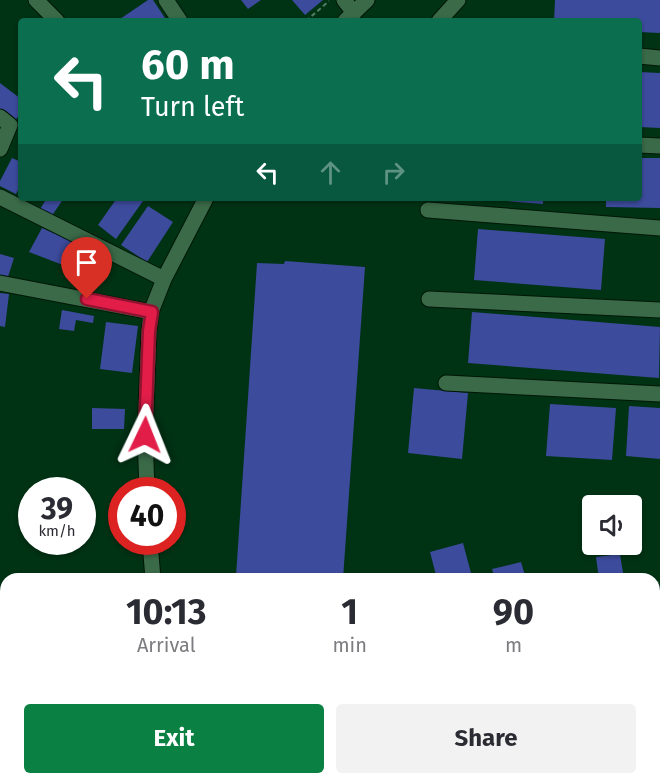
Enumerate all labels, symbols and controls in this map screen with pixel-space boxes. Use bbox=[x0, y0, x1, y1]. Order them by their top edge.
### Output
text: 60 m bbox=[141, 40, 235, 90]
icon: left bbox=[42, 42, 120, 120]
text: Turn left bbox=[141, 91, 244, 123]
icon: left bbox=[251, 156, 284, 189]
icon: ahead bbox=[314, 156, 347, 189]
icon: right bbox=[377, 156, 410, 189]
pin bbox=[61, 237, 112, 299]
icon: arrive bbox=[70, 246, 103, 279]
position arrow bbox=[113, 403, 177, 467]
speed limit sign: 40 bbox=[108, 477, 186, 555]
text: 39 bbox=[41, 491, 73, 527]
map controls bbox=[582, 495, 642, 555]
button: sound bbox=[582, 495, 642, 555]
text: km/h bbox=[38, 522, 76, 540]
text: 10:13 bbox=[126, 590, 207, 634]
text: 1 bbox=[341, 590, 358, 634]
text: 90 bbox=[493, 590, 534, 634]
text: Arrival bbox=[137, 633, 196, 657]
text: min bbox=[332, 633, 367, 657]
text: m bbox=[505, 633, 522, 657]
button: Exit bbox=[24, 704, 324, 773]
button: Share bbox=[336, 704, 636, 773]

